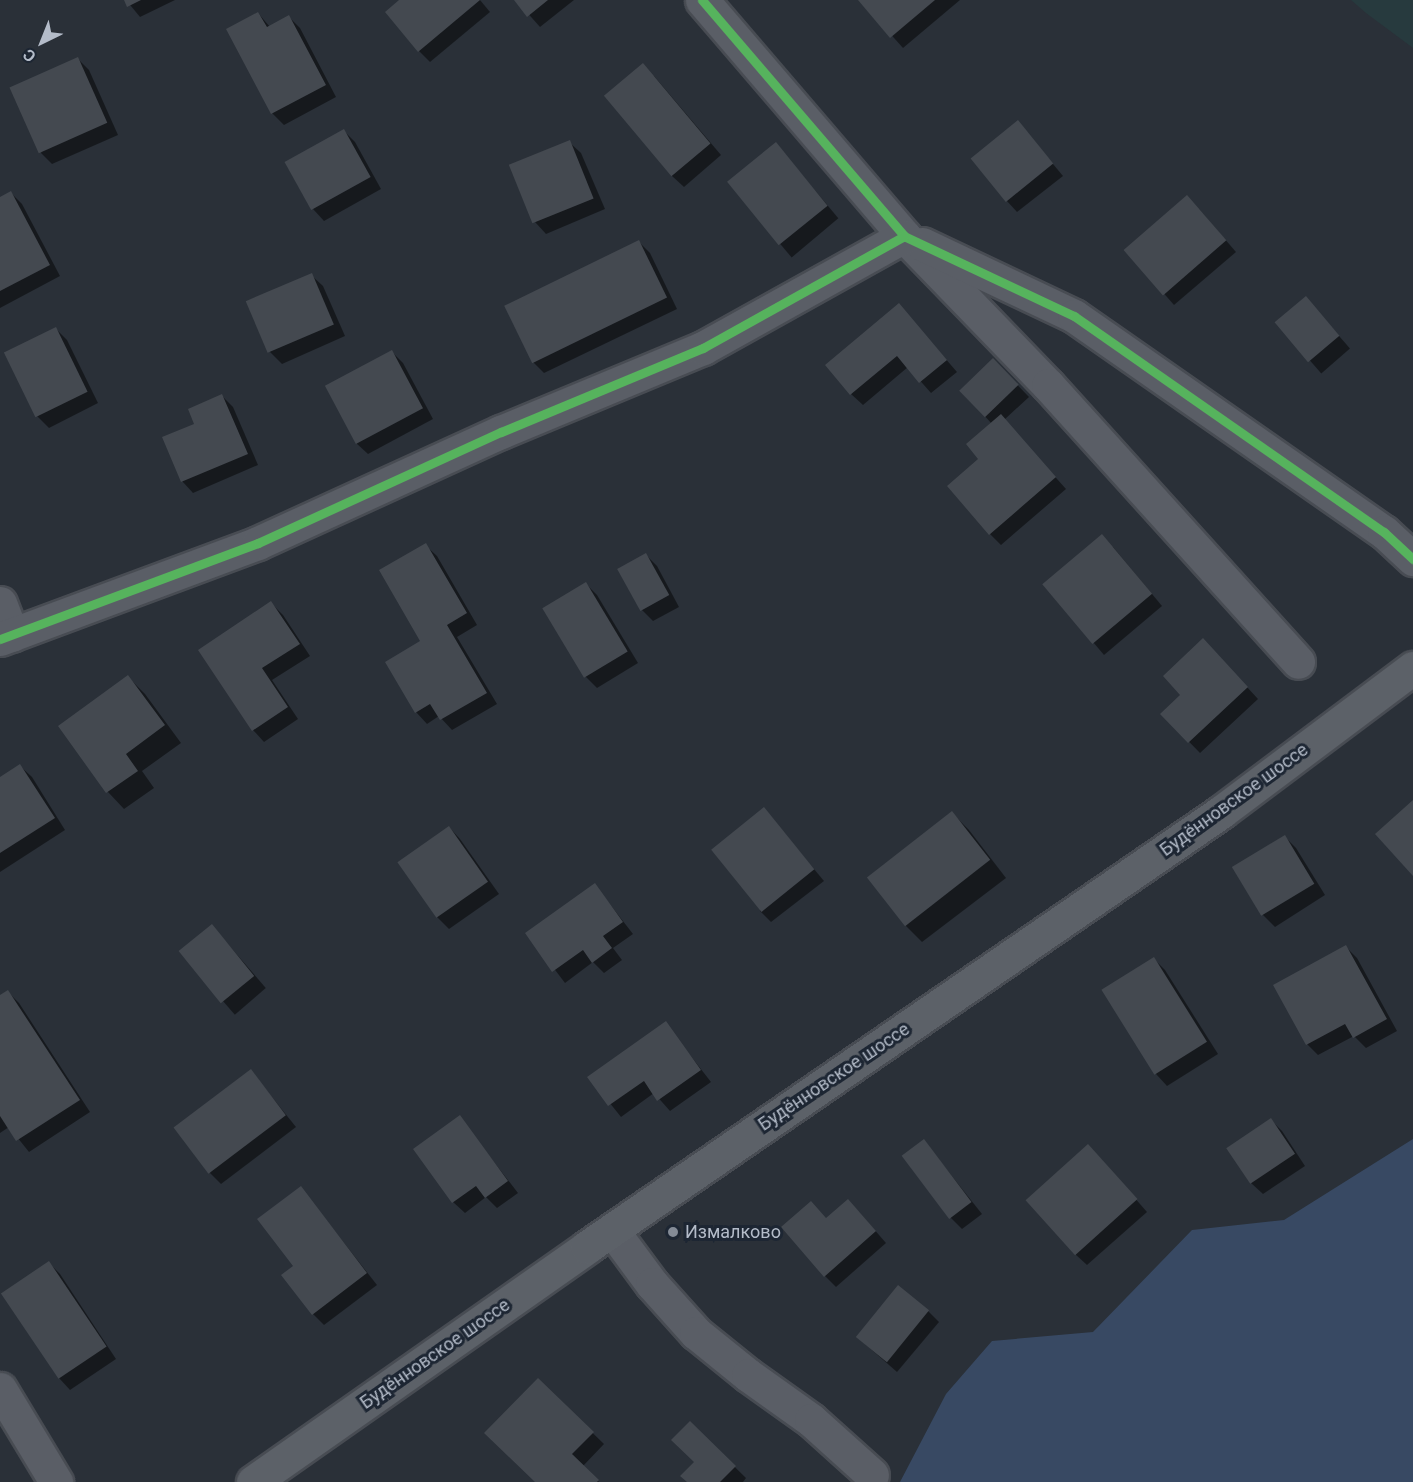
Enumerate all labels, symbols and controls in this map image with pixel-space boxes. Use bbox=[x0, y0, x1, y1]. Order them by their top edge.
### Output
north arrow bbox=[12, 12, 72, 72]
text: С bbox=[19, 45, 40, 66]
street label: Будённовское шоссе bbox=[1156, 739, 1312, 861]
street label: Будённовское шоссе bbox=[754, 1018, 914, 1136]
place label: Измалково bbox=[685, 1221, 781, 1243]
marker: Измалково bbox=[666, 1225, 680, 1239]
street label: Будённовское шоссе bbox=[356, 1294, 514, 1414]

